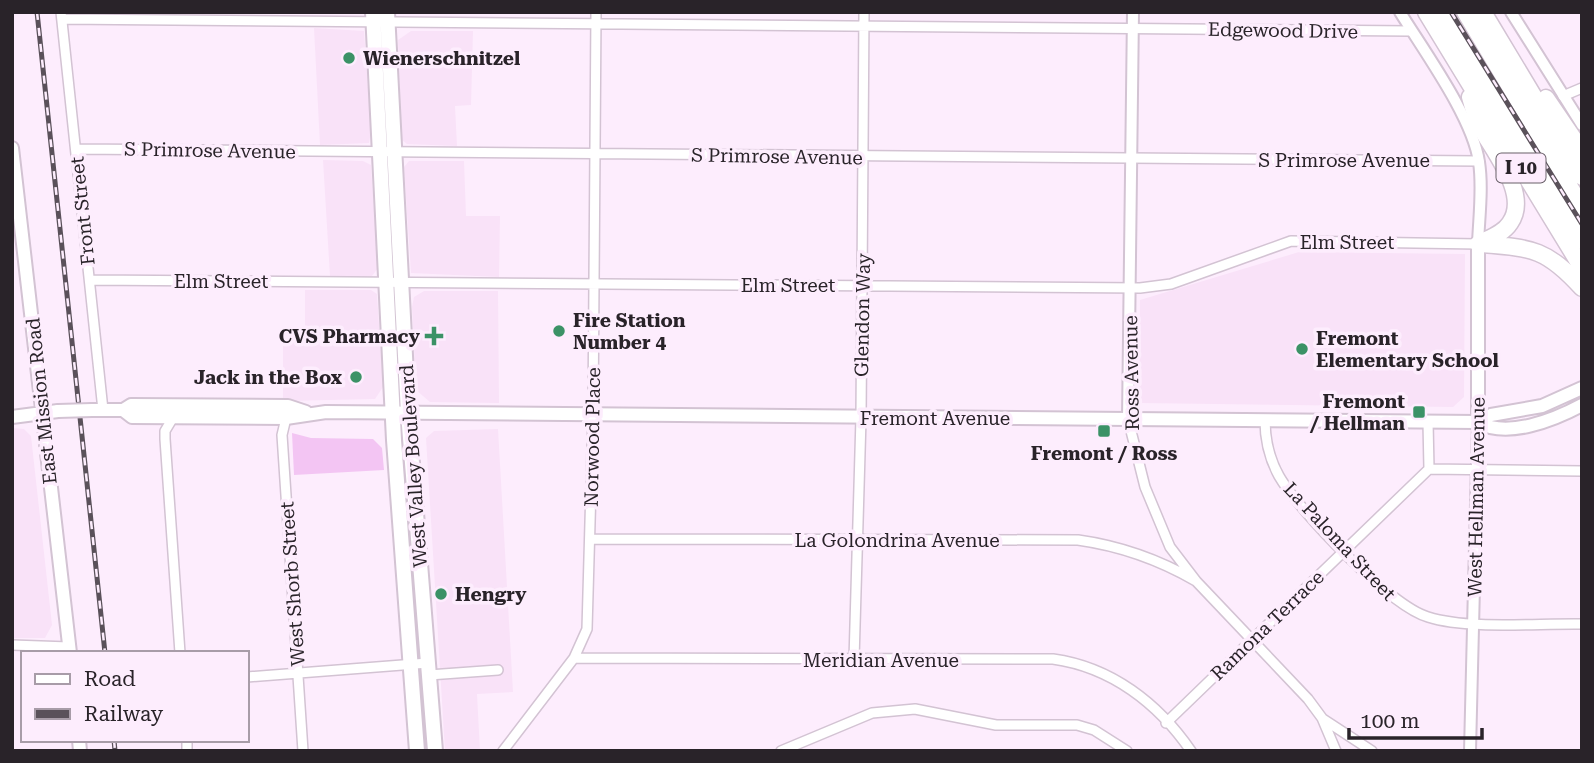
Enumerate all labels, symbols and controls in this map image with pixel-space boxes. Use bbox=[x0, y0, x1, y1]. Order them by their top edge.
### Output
street label: Edgewood Drive bbox=[1208, 18, 1358, 43]
place label: Wienerschnitzel bbox=[363, 47, 520, 70]
marker: Wienerschnitzel bbox=[341, 50, 357, 66]
street label: S Primrose Avenue bbox=[124, 138, 296, 163]
street label: S Primrose Avenue bbox=[691, 144, 863, 169]
street label: S Primrose Avenue bbox=[1258, 149, 1430, 172]
road number: I 10 bbox=[1496, 154, 1546, 182]
street label: Front Street bbox=[65, 155, 100, 266]
street label: Elm Street bbox=[1300, 231, 1394, 254]
street label: Glendon Way bbox=[850, 252, 875, 377]
street label: Elm Street bbox=[174, 270, 268, 293]
street label: Elm Street bbox=[741, 274, 835, 297]
place label: Fire Station Number 4 bbox=[573, 309, 686, 354]
street label: Ross Avenue bbox=[1119, 315, 1144, 431]
street label: East Mission Road bbox=[21, 317, 62, 485]
marker: Fire Station Number 4 bbox=[551, 323, 567, 339]
place label: CVS Pharmacy bbox=[279, 325, 421, 348]
place label: Fremont Elementary School bbox=[1316, 327, 1499, 372]
marker: CVS Pharmacy bbox=[426, 328, 442, 344]
marker: Fremont Elementary School bbox=[1294, 341, 1310, 357]
street label: West Valley Boulevard bbox=[395, 364, 432, 568]
place label: Jack in the Box bbox=[194, 366, 343, 389]
street label: Norwood Place bbox=[580, 367, 605, 507]
marker: Jack in the Box bbox=[348, 369, 364, 385]
place label: Fremont / Hellman bbox=[1309, 390, 1405, 435]
street label: West Hellman Avenue bbox=[1463, 397, 1490, 597]
marker: Fremont / Hellman bbox=[1411, 404, 1427, 420]
street label: Fremont Avenue bbox=[860, 407, 1010, 430]
marker: Fremont / Ross bbox=[1096, 423, 1112, 439]
place label: Fremont / Ross bbox=[1031, 442, 1177, 465]
street label: La Paloma Street bbox=[1279, 477, 1400, 605]
street label: West Shorb Street bbox=[275, 501, 310, 667]
street label: La Golondrina Avenue bbox=[794, 529, 1000, 552]
street label: Ramona Terrace bbox=[1206, 566, 1329, 685]
place label: Hengry bbox=[455, 583, 527, 606]
marker: Hengry bbox=[433, 586, 449, 602]
street label: Meridian Avenue bbox=[803, 649, 959, 672]
legend bbox=[21, 651, 248, 742]
text: Road bbox=[84, 667, 136, 691]
scale bar bbox=[1349, 696, 1482, 740]
text: Railway bbox=[84, 702, 164, 726]
text: 100 m bbox=[1360, 709, 1420, 733]

